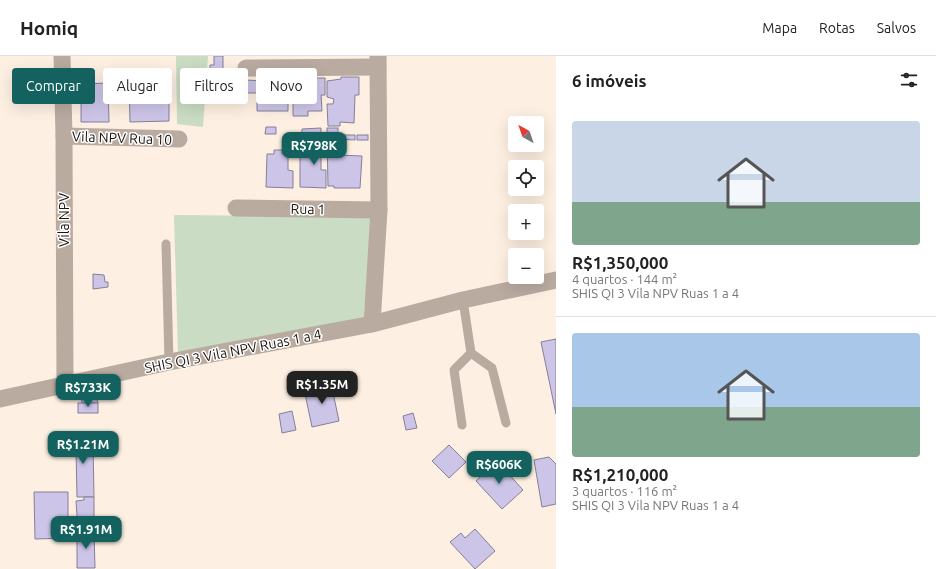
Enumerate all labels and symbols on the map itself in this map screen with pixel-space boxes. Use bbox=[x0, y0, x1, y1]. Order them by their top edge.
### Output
north arrow bbox=[508, 116, 544, 152]
street label: Vila NPV Rua 10 bbox=[72, 128, 172, 148]
pin: R$798K bbox=[281, 132, 347, 166]
street label: Vila NPV bbox=[56, 193, 72, 247]
street label: Rua 1 bbox=[290, 201, 326, 217]
street label: SHIS QI 3 Vila NPV Ruas 1 a 4 bbox=[143, 326, 323, 376]
pin: R$1.35M bbox=[285, 371, 359, 405]
pin: R$733K bbox=[55, 374, 121, 408]
pin: R$1.21M bbox=[46, 431, 120, 465]
pin: R$606K bbox=[466, 451, 532, 485]
pin: R$1.91M bbox=[49, 516, 123, 550]

